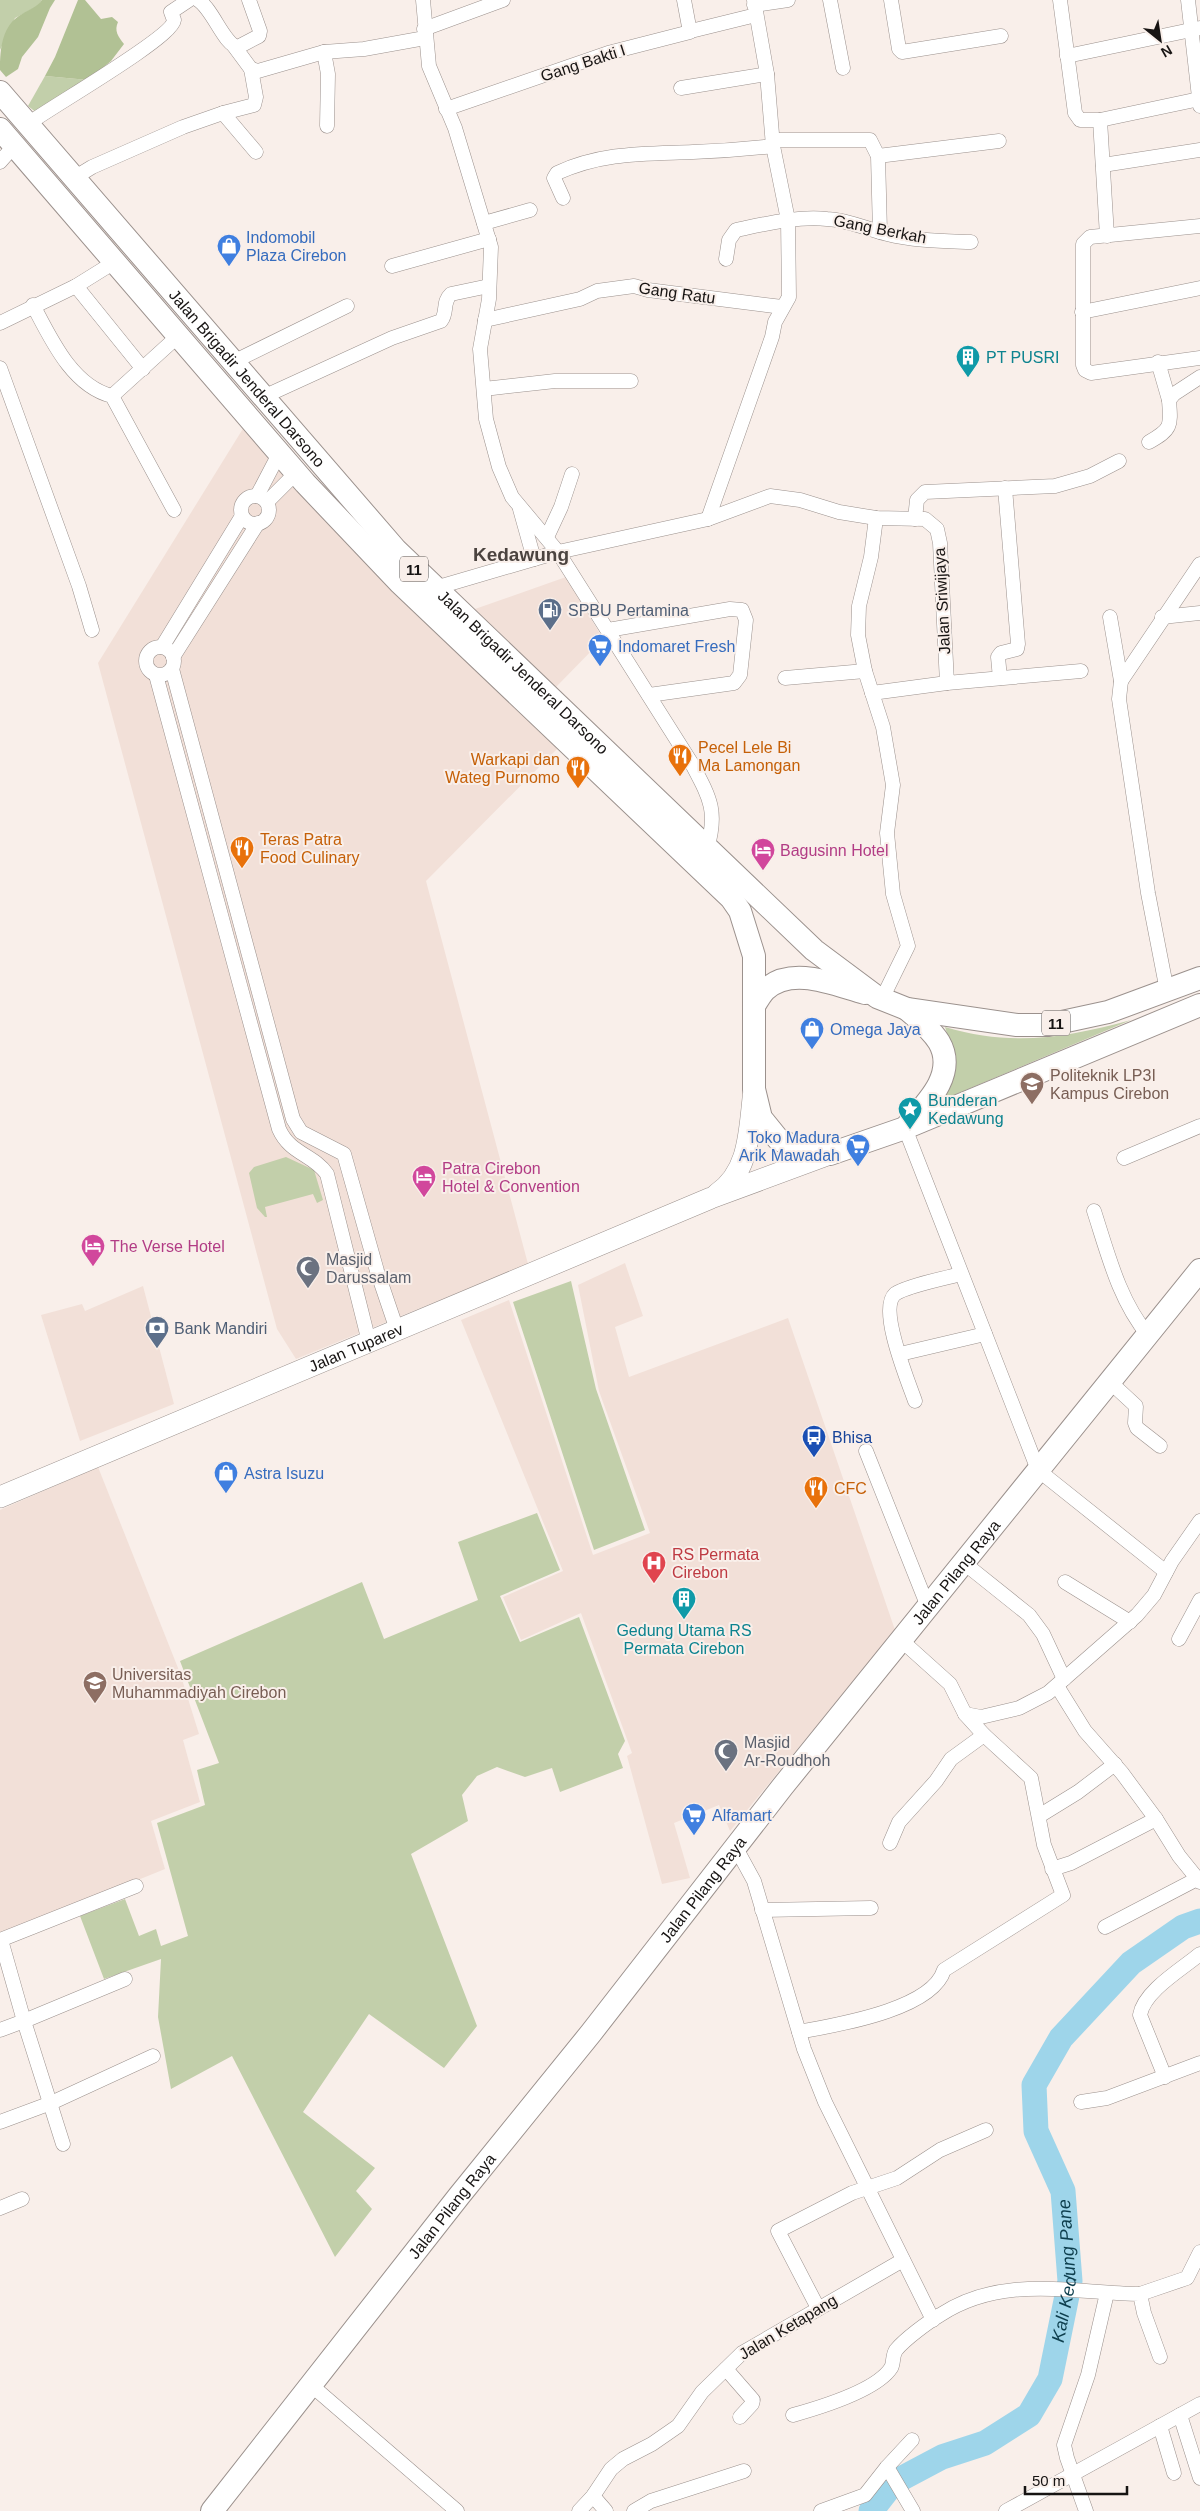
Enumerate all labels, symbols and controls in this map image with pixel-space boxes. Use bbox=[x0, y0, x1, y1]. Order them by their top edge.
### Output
north arrow bbox=[1135, 15, 1185, 65]
street label: Gang Bakti I bbox=[539, 41, 627, 85]
text: N bbox=[1158, 42, 1175, 61]
street label: Gang Berkah bbox=[832, 212, 928, 246]
place label: Indomobil Plaza Cirebon bbox=[246, 229, 347, 264]
shop icon: Indomobil Plaza Cirebon bbox=[216, 233, 242, 267]
street label: Gang Ratu bbox=[637, 279, 717, 307]
street label: Jalan Brigadir Jenderal Darsono bbox=[166, 286, 329, 470]
building icon: PT PUSRI bbox=[955, 344, 981, 378]
place label: PT PUSRI bbox=[986, 349, 1060, 366]
district label: Kedawung bbox=[473, 544, 569, 565]
street label: Jalan Sriwijaya bbox=[931, 547, 953, 655]
road number: 11 bbox=[400, 556, 428, 582]
street label: Jalan Brigadir Jenderal Darsono bbox=[435, 587, 612, 757]
fuel station icon: SPBU Pertamina bbox=[537, 597, 563, 631]
place label: SPBU Pertamina bbox=[568, 602, 689, 619]
supermarket icon: Indomaret Fresh bbox=[587, 633, 613, 667]
place label: Indomaret Fresh bbox=[618, 638, 735, 655]
place label: Pecel Lele Bi Ma Lamongan bbox=[698, 739, 800, 774]
restaurant icon: Pecel Lele Bi Ma Lamongan bbox=[667, 743, 693, 777]
place label: Warkapi dan Wateg Purnomo bbox=[445, 751, 560, 786]
restaurant icon: Warkapi dan Wateg Purnomo bbox=[565, 755, 591, 789]
place label: Teras Patra Food Culinary bbox=[260, 831, 360, 866]
restaurant icon: Teras Patra Food Culinary bbox=[229, 835, 255, 869]
hotel icon: Bagusinn Hotel bbox=[750, 837, 776, 871]
place label: Bagusinn Hotel bbox=[780, 842, 889, 859]
road number: 11 bbox=[1042, 1010, 1070, 1036]
shop icon: Omega Jaya bbox=[799, 1016, 825, 1050]
place label: Omega Jaya bbox=[830, 1021, 921, 1038]
place label: Politeknik LP3I Kampus Cirebon bbox=[1050, 1067, 1169, 1102]
school or university icon: Politeknik LP3I Kampus Cirebon bbox=[1019, 1071, 1045, 1105]
place label: Bunderan Kedawung bbox=[928, 1092, 1004, 1127]
place icon: Bunderan Kedawung bbox=[897, 1096, 923, 1130]
place label: Toko Madura Arik Mawadah bbox=[739, 1129, 840, 1164]
supermarket icon: Toko Madura Arik Mawadah bbox=[845, 1133, 871, 1167]
place label: Patra Cirebon Hotel & Convention bbox=[442, 1160, 580, 1195]
hotel icon: Patra Cirebon Hotel & Convention bbox=[411, 1164, 437, 1198]
hotel icon: The Verse Hotel bbox=[80, 1233, 106, 1267]
place label: The Verse Hotel bbox=[110, 1238, 225, 1255]
place label: Masjid Darussalam bbox=[326, 1251, 411, 1286]
mosque icon: Masjid Darussalam bbox=[295, 1255, 321, 1289]
bank icon: Bank Mandiri bbox=[144, 1315, 170, 1349]
place label: Bank Mandiri bbox=[174, 1320, 267, 1337]
street label: Jalan Tuparev bbox=[306, 1320, 405, 1375]
bus stop icon: Bhisa bbox=[801, 1424, 827, 1458]
place label: Bhisa bbox=[832, 1429, 872, 1446]
shop icon: Astra Isuzu bbox=[213, 1460, 239, 1494]
place label: Astra Isuzu bbox=[244, 1465, 324, 1482]
restaurant icon: CFC bbox=[803, 1475, 829, 1509]
place label: CFC bbox=[834, 1480, 867, 1497]
street label: Jalan Pilang Raya bbox=[909, 1516, 1003, 1628]
place label: RS Permata Cirebon bbox=[672, 1546, 759, 1581]
hospital icon: RS Permata Cirebon bbox=[641, 1550, 667, 1584]
building icon: Gedung Utama RS Permata Cirebon bbox=[671, 1586, 697, 1620]
place label: Gedung Utama RS Permata Cirebon bbox=[616, 1622, 752, 1657]
place label: Universitas Muhammadiyah Cirebon bbox=[112, 1666, 286, 1701]
school or university icon: Universitas Muhammadiyah Cirebon bbox=[82, 1670, 108, 1704]
place label: Masjid Ar-Roudhoh bbox=[744, 1734, 830, 1769]
mosque icon: Masjid Ar-Roudhoh bbox=[713, 1738, 739, 1772]
supermarket icon: Alfamart bbox=[681, 1802, 707, 1836]
place label: Alfamart bbox=[712, 1807, 772, 1824]
street label: Jalan Pilang Raya bbox=[656, 1833, 749, 1946]
street label: Jalan Pilang Raya bbox=[405, 2150, 499, 2262]
water label: Kali Kedung Pane bbox=[1048, 2199, 1081, 2344]
street label: Jalan Ketapang bbox=[736, 2291, 840, 2363]
scale bar bbox=[1025, 2464, 1128, 2496]
text: 50 m bbox=[1032, 2472, 1065, 2489]

